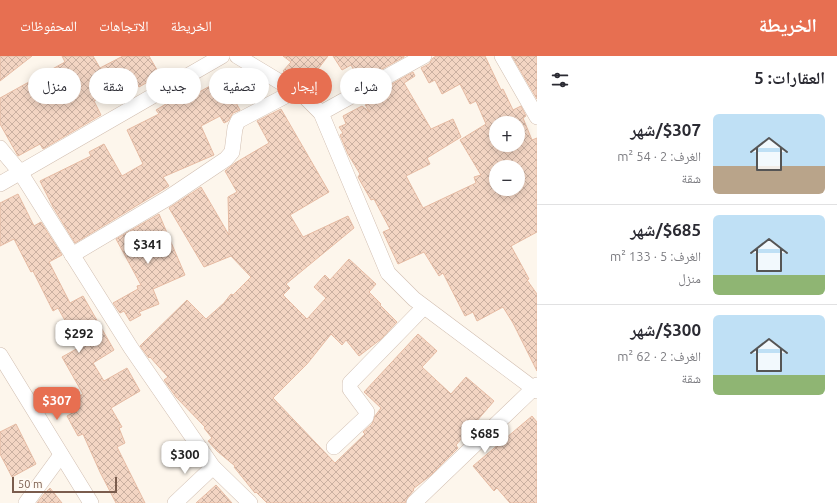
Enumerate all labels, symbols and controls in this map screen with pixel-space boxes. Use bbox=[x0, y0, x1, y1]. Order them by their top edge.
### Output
text: الخريطة bbox=[759, 14, 817, 36]
text: المحفوظات bbox=[20, 18, 77, 34]
text: الاتجاهات bbox=[99, 18, 149, 34]
text: الخريطة bbox=[171, 18, 212, 34]
chip: منزل bbox=[28, 68, 81, 104]
chip: شقة bbox=[89, 68, 138, 104]
chip: جديد bbox=[146, 68, 201, 104]
chip: تصفية bbox=[209, 68, 269, 104]
chip: إيجار bbox=[277, 68, 332, 104]
chip: شراء bbox=[340, 68, 392, 104]
text: العقارات: 5 bbox=[754, 68, 825, 87]
icon: filters bbox=[549, 69, 571, 91]
map controls bbox=[489, 116, 525, 196]
button: + bbox=[489, 116, 525, 152]
text: $307/شهر bbox=[630, 120, 701, 139]
icon: home bbox=[745, 130, 793, 178]
text: الغرف: 2 · 54 m² bbox=[617, 149, 701, 163]
button: − bbox=[489, 160, 525, 196]
text: شقة bbox=[682, 171, 701, 185]
text: $685/شهر bbox=[630, 220, 701, 239]
pin: $341 bbox=[124, 231, 172, 265]
icon: home bbox=[745, 231, 793, 279]
text: $341 bbox=[133, 237, 163, 251]
text: الغرف: 5 · 133 m² bbox=[610, 249, 701, 263]
text: منزل bbox=[678, 271, 701, 285]
pin: $292 bbox=[55, 320, 103, 354]
text: $300/شهر bbox=[630, 320, 701, 339]
text: $292 bbox=[64, 326, 94, 340]
icon: home bbox=[745, 331, 793, 379]
text: الغرف: 2 · 62 m² bbox=[617, 349, 701, 363]
text: شقة bbox=[682, 371, 701, 385]
pin: $307 bbox=[33, 387, 81, 421]
text: $307 bbox=[42, 393, 72, 407]
pin: $685 bbox=[461, 420, 509, 454]
text: $685 bbox=[470, 426, 500, 440]
pin: $300 bbox=[161, 441, 209, 475]
text: $300 bbox=[170, 447, 200, 461]
scale bar bbox=[12, 475, 117, 494]
text: 50 m bbox=[18, 478, 42, 490]

